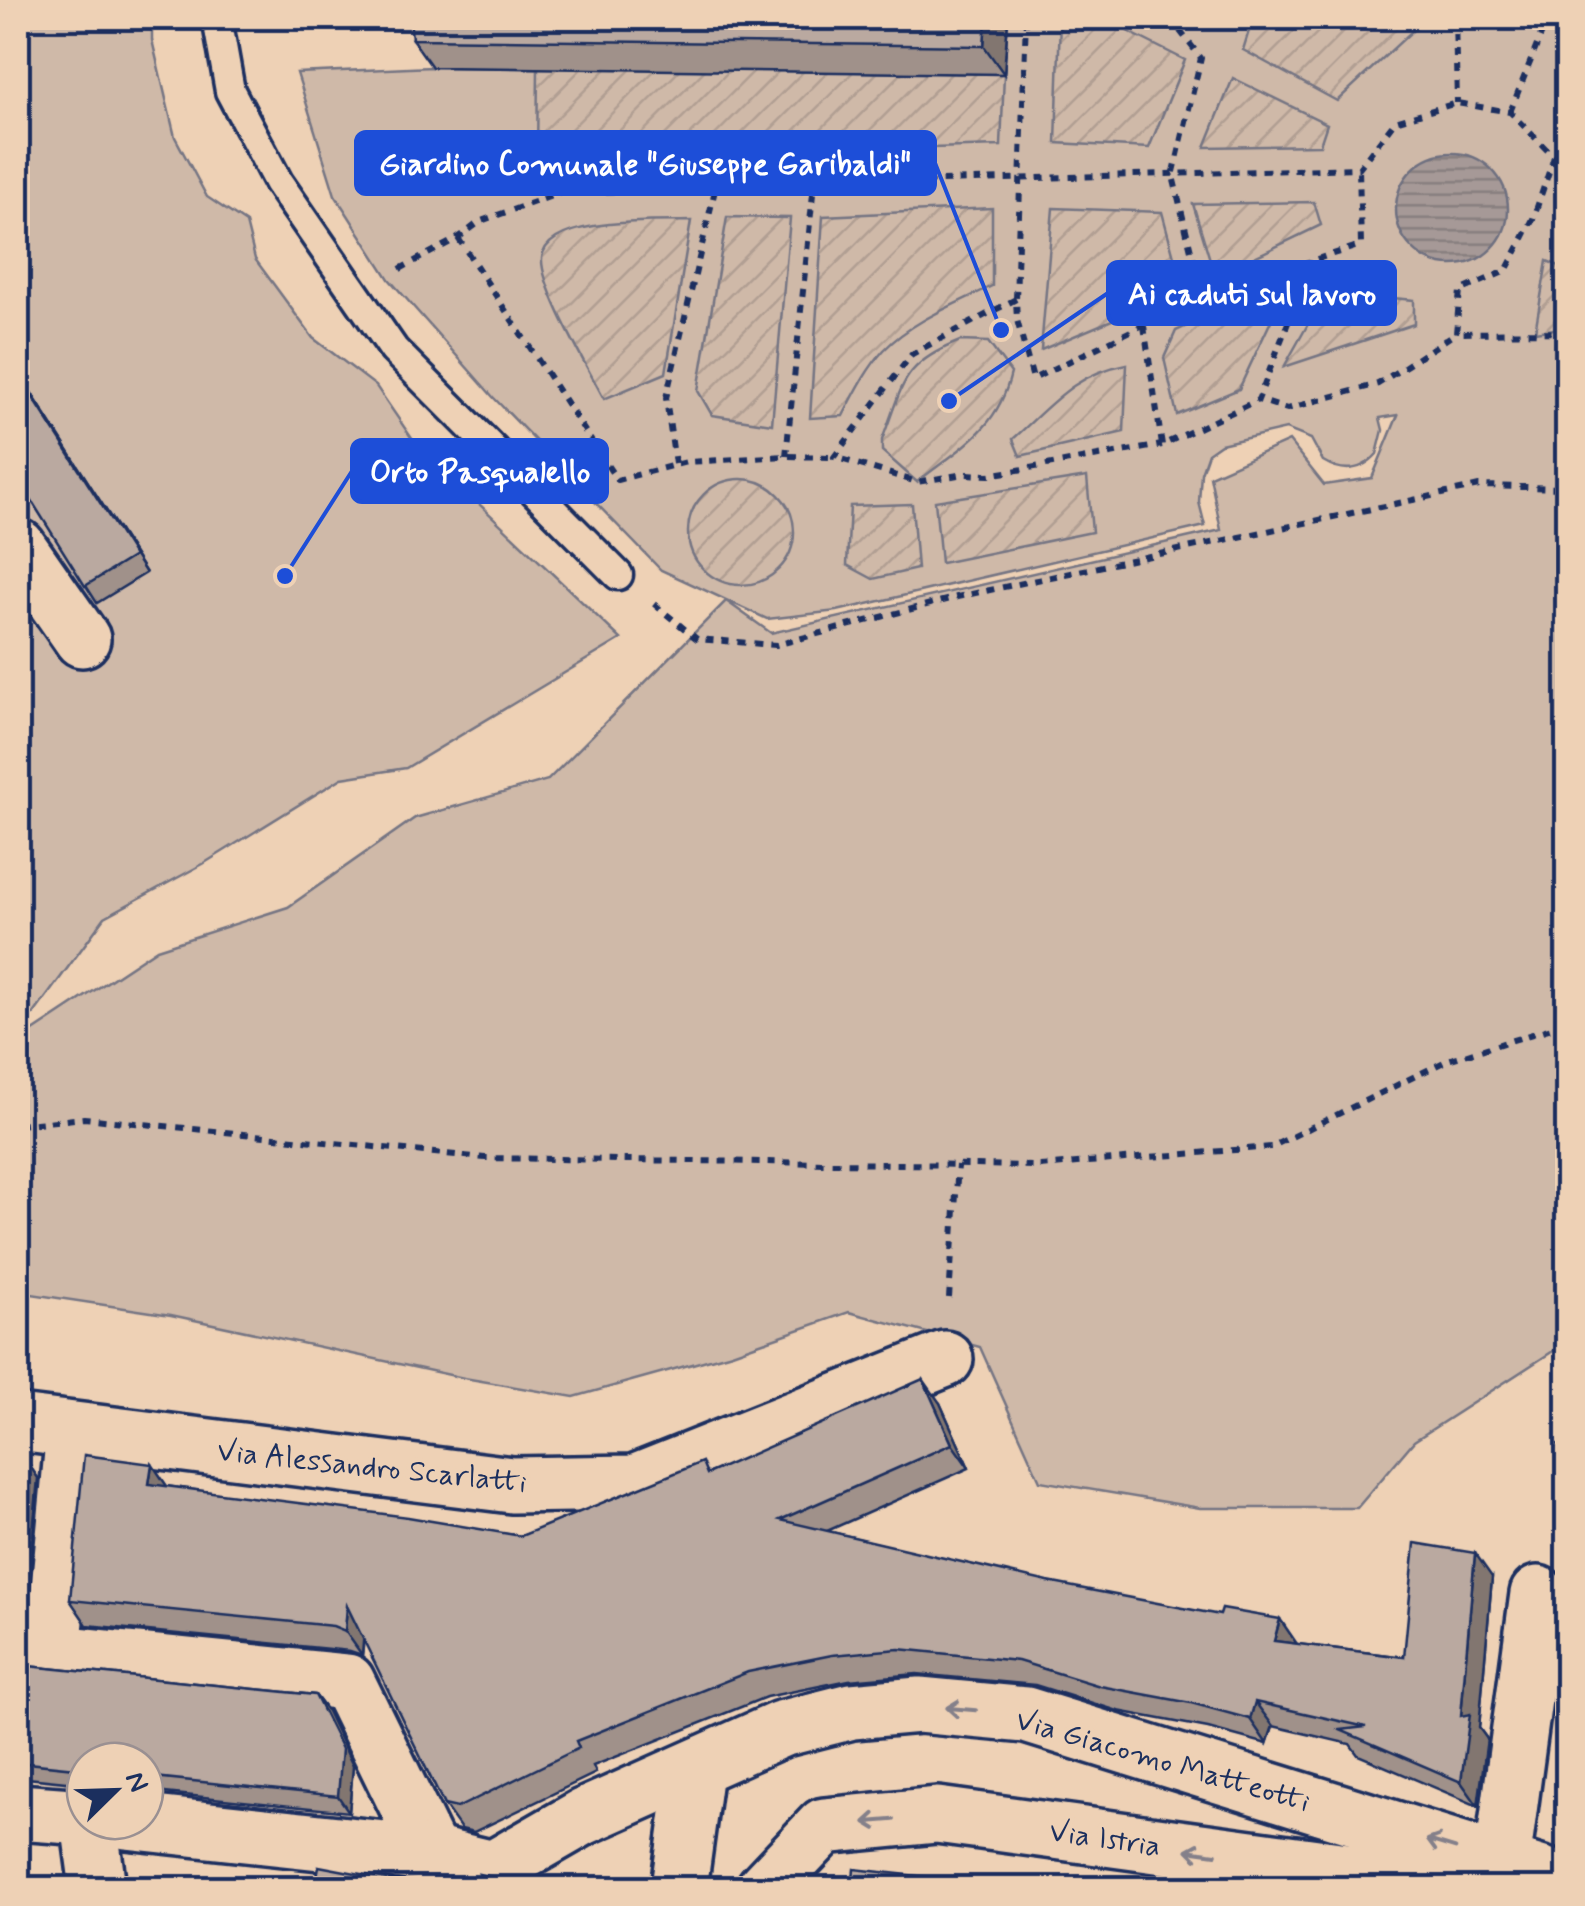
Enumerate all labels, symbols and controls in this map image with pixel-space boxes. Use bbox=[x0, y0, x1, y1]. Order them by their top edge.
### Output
callout: Giardino Comunale "Giuseppe Garibaldi" bbox=[356, 132, 935, 194]
text: Giardino Comunale "Giuseppe Garibaldi" bbox=[379, 144, 911, 186]
callout: Ai caduti sul lavoro bbox=[1108, 262, 1395, 324]
text: Ai caduti sul lavoro bbox=[1128, 274, 1376, 316]
callout: Orto Pasqualello bbox=[352, 440, 607, 502]
text: Orto Pasqualello bbox=[370, 452, 590, 494]
street label: Via Alessandro Scarlatti bbox=[215, 1432, 529, 1503]
one-way arrow bbox=[945, 1699, 977, 1718]
street label: Via Giacomo Matteotti bbox=[1011, 1701, 1314, 1822]
north arrow bbox=[65, 1741, 165, 1841]
text: N bbox=[115, 1766, 156, 1798]
one-way arrow bbox=[864, 1812, 896, 1831]
street label: Via Istria bbox=[1047, 1812, 1163, 1867]
one-way arrow bbox=[1426, 1833, 1457, 1851]
one-way arrow bbox=[1186, 1842, 1218, 1860]

